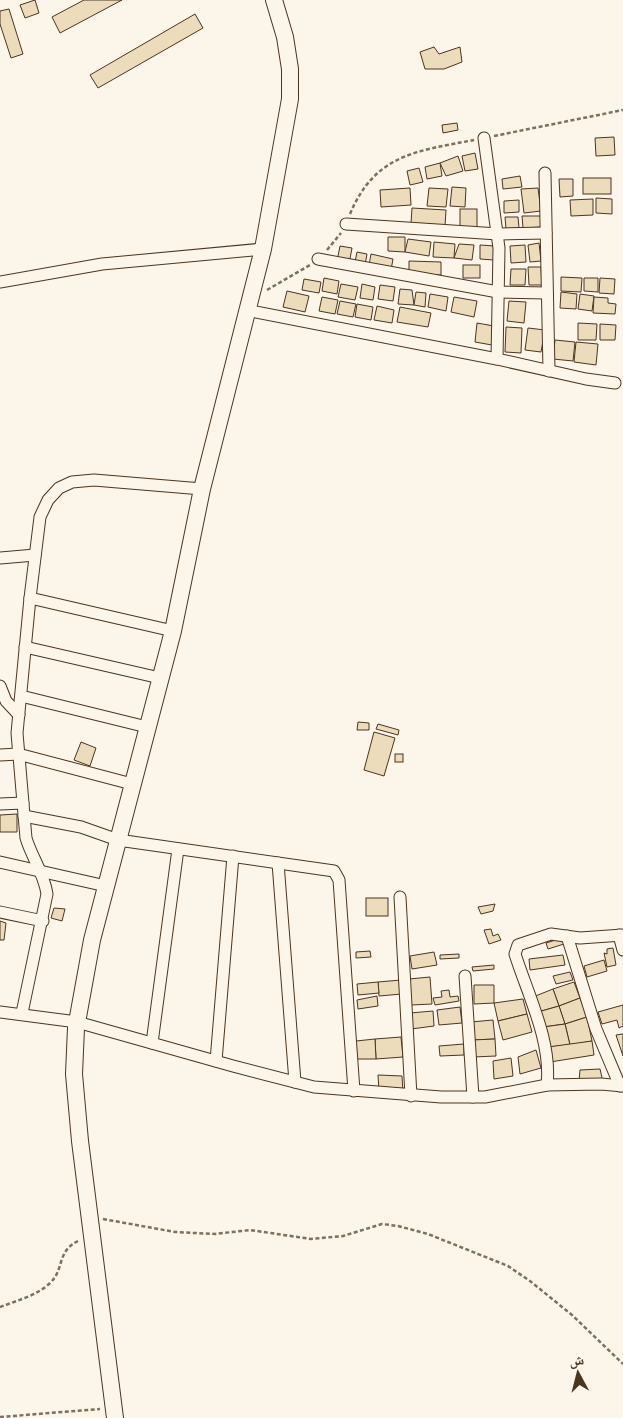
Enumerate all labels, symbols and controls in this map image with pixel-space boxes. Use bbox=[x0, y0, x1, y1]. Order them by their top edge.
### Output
north arrow bbox=[553, 1348, 603, 1398]
text: ش bbox=[568, 1349, 585, 1370]

